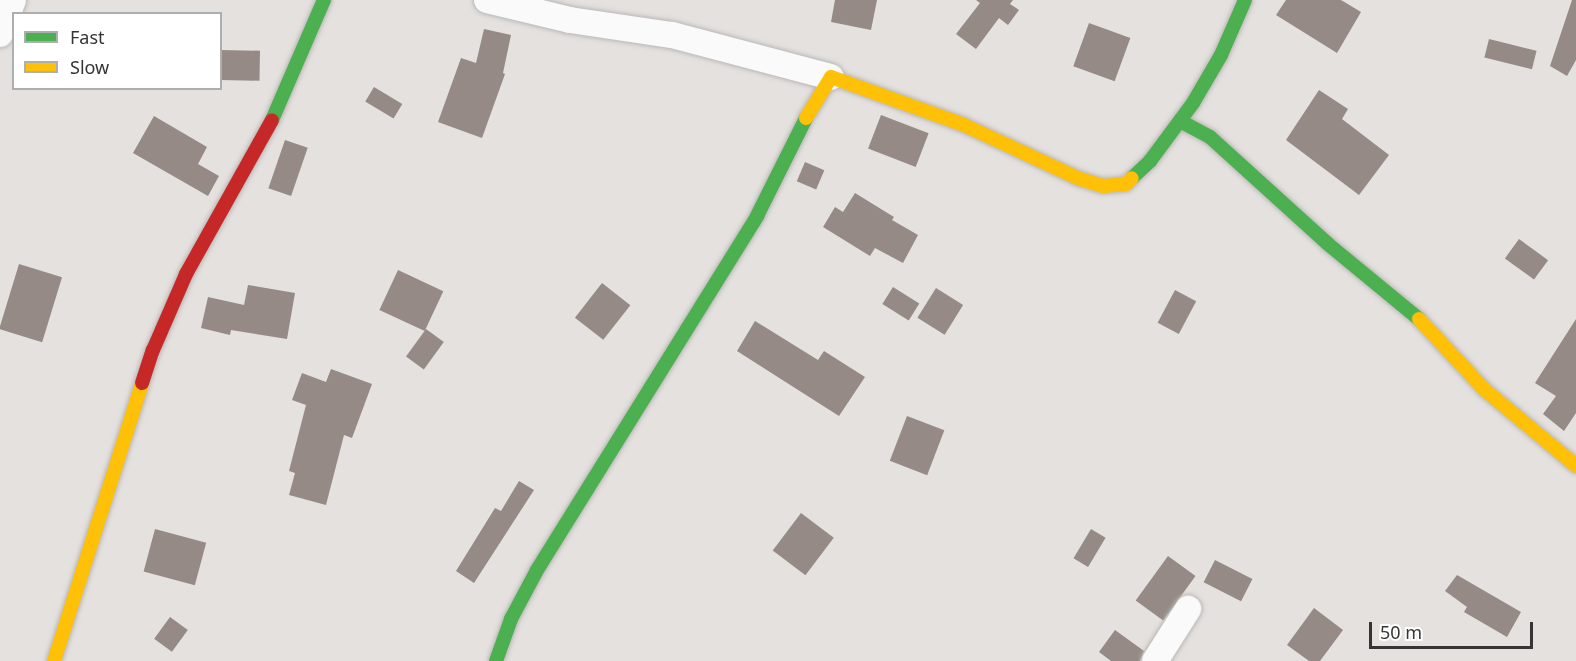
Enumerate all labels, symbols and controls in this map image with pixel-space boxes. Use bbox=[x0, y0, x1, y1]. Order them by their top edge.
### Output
legend bbox=[12, 12, 222, 90]
text: Fast bbox=[70, 25, 105, 49]
text: Slow bbox=[70, 55, 109, 79]
scale bar bbox=[1372, 610, 1536, 648]
text: 50 m bbox=[1380, 620, 1422, 644]

